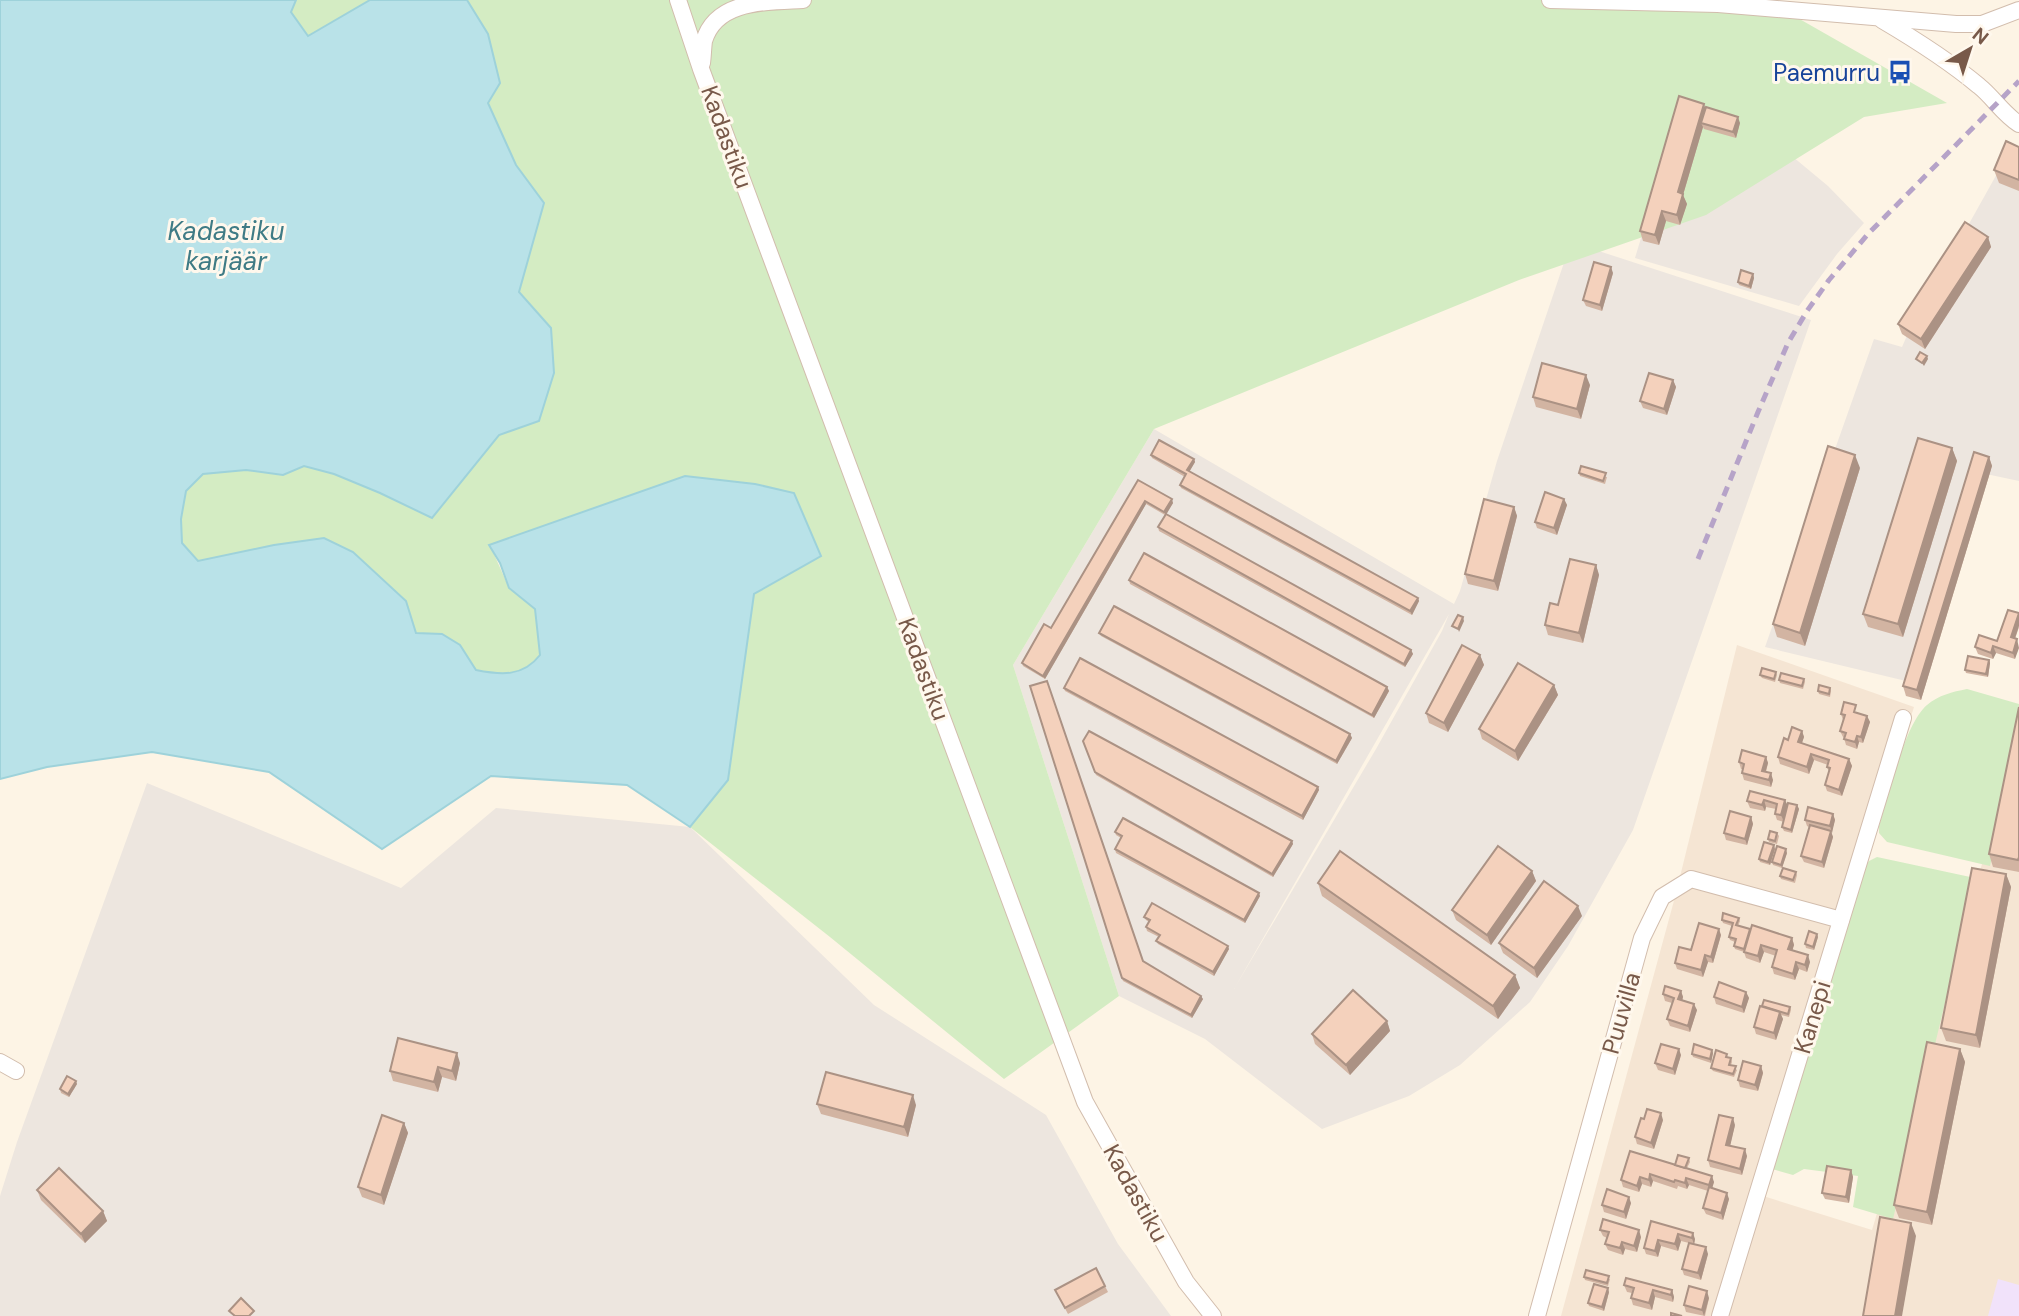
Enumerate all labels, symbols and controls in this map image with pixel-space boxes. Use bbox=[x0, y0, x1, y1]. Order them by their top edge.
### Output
north arrow bbox=[1935, 14, 2005, 84]
text: N bbox=[1967, 22, 1994, 50]
place label: Paemurru bbox=[1773, 57, 1880, 88]
bus stop icon: Paemurru bbox=[1886, 58, 1914, 86]
street label: Kadastiku bbox=[694, 81, 760, 193]
water label: Kadastiku karjäär bbox=[168, 214, 285, 278]
street label: Kadastiku bbox=[891, 613, 957, 725]
street label: Puuvilla bbox=[1595, 969, 1647, 1057]
street label: Kanepi bbox=[1786, 977, 1838, 1057]
street label: Kadastiku bbox=[1096, 1139, 1176, 1247]

